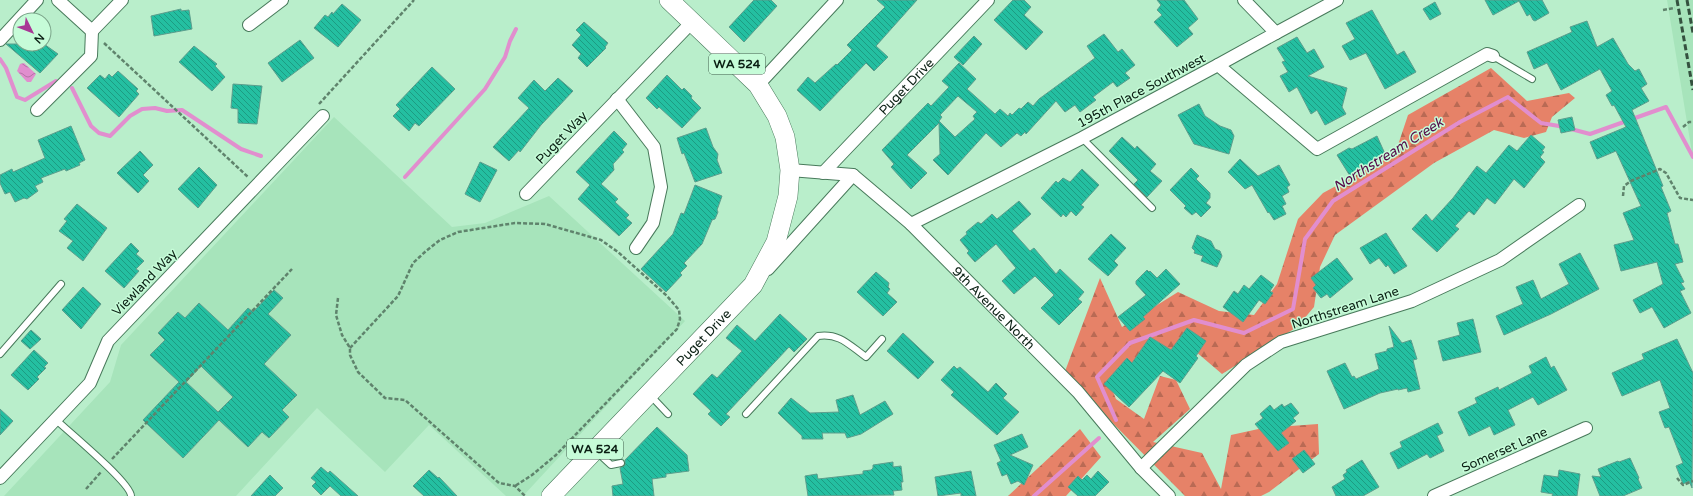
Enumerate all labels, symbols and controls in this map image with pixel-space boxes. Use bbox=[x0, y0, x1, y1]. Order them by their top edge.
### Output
north arrow bbox=[12, 12, 52, 52]
text: N bbox=[31, 31, 47, 46]
street label: 195th Place Southwest bbox=[1075, 50, 1208, 131]
road number: WA 524 bbox=[709, 54, 765, 74]
street label: Puget Drive bbox=[876, 55, 937, 119]
street label: Puget Way bbox=[533, 108, 591, 167]
water label: Northstream Creek bbox=[1330, 113, 1448, 195]
street label: Viewland Way bbox=[109, 246, 181, 319]
street label: 9th Avenue North bbox=[949, 263, 1038, 353]
street label: Northstream Lane bbox=[1290, 283, 1401, 333]
street label: Puget Drive bbox=[673, 306, 735, 370]
street label: Somerset Lane bbox=[1459, 424, 1550, 476]
road number: WA 524 bbox=[567, 439, 623, 459]

